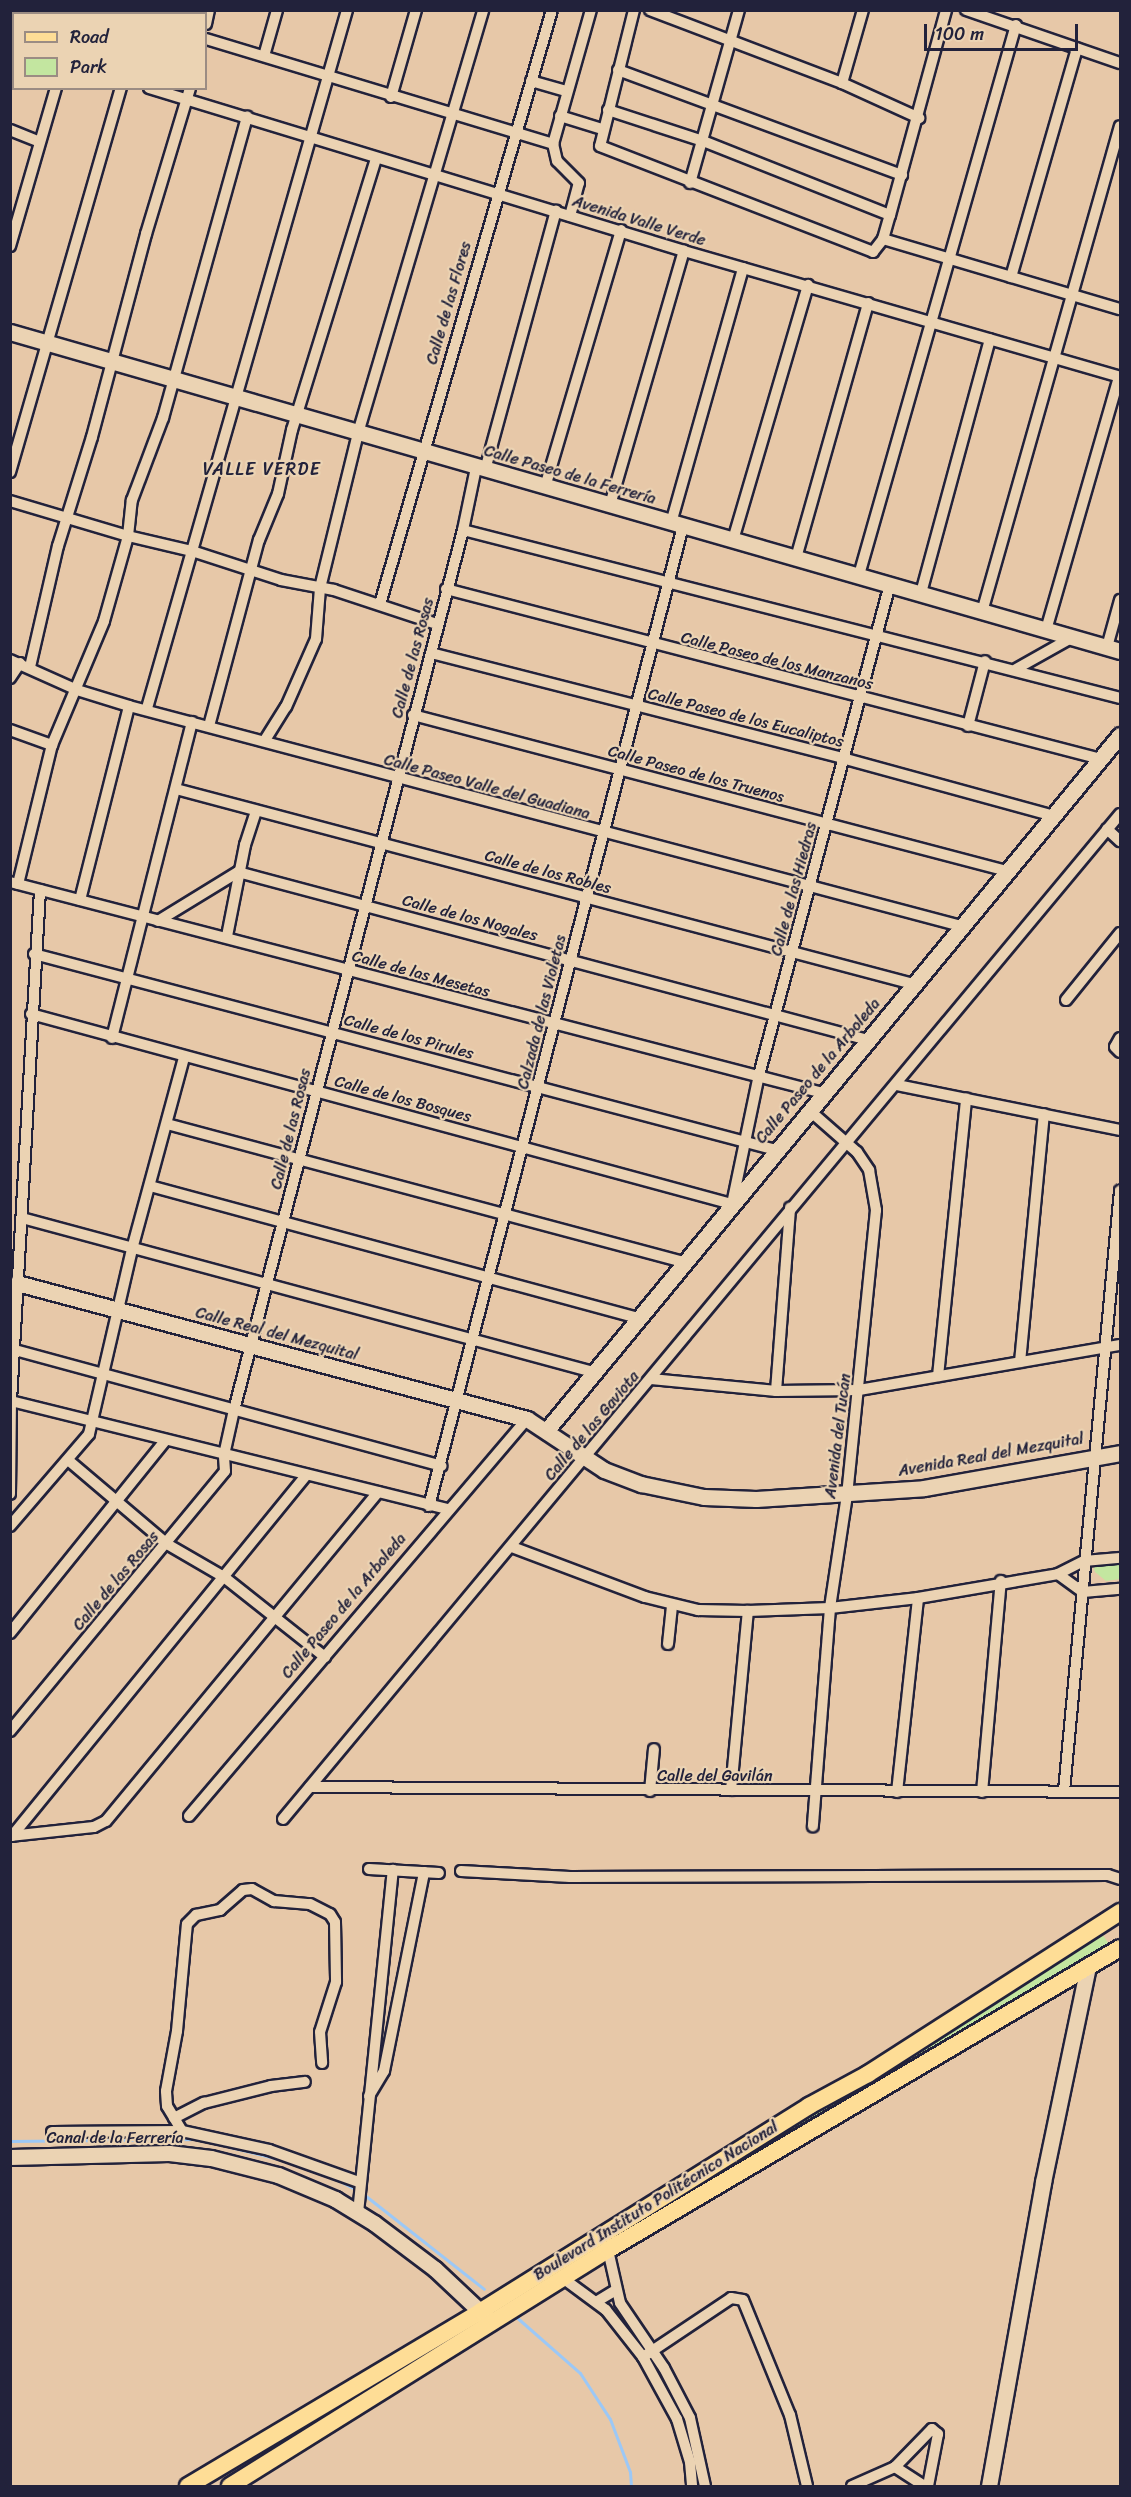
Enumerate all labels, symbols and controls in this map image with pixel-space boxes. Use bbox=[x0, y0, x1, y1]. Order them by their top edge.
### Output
legend bbox=[12, 12, 207, 90]
scale bar bbox=[927, 12, 1082, 50]
text: 100 m bbox=[935, 18, 984, 50]
text: Road bbox=[70, 21, 109, 53]
text: Park bbox=[70, 51, 107, 83]
street label: Avenida Valle Verde bbox=[570, 192, 708, 250]
street label: Calle de las Flores bbox=[422, 239, 476, 367]
street label: Calle Paseo de la Ferrería bbox=[481, 441, 659, 509]
district label: VALLE VERDE bbox=[203, 458, 321, 480]
street label: Calle de las Rosas bbox=[388, 595, 438, 721]
street label: Calle Paseo de los Manzanos bbox=[678, 628, 876, 694]
street label: Calle Paseo de los Eucaliptos bbox=[645, 684, 847, 752]
street label: Calle Paseo de los Truenos bbox=[605, 741, 787, 807]
street label: Calle Paseo Valle del Guadiana bbox=[382, 750, 592, 824]
street label: Calle de las Hiedras bbox=[767, 820, 821, 958]
street label: Calle de los Robles bbox=[482, 846, 614, 898]
street label: Calle de los Nogales bbox=[401, 891, 539, 945]
street label: Calzada de las Violetas bbox=[513, 932, 571, 1092]
street label: Calle de las Mesetas bbox=[350, 946, 492, 1002]
street label: Calle Paseo de la Arboleda bbox=[751, 994, 885, 1148]
street label: Calle de los Pirules bbox=[342, 1011, 476, 1063]
street label: Calle de las Rosas bbox=[267, 1066, 315, 1192]
street label: Calle de los Bosques bbox=[333, 1072, 473, 1126]
street label: Calle Real del Mezquital bbox=[193, 1303, 361, 1365]
street label: Calle de las Gaviota bbox=[541, 1367, 643, 1485]
street label: Avenida del Tucán bbox=[821, 1372, 855, 1500]
street label: Avenida Real del Mezquital bbox=[896, 1429, 1086, 1481]
street label: Calle de las Rosas bbox=[68, 1527, 164, 1635]
street label: Calle Paseo de la Arboleda bbox=[277, 1529, 411, 1683]
street label: Calle del Gavilán bbox=[657, 1766, 773, 1786]
street label: Boulevard Instituto Politécnico Nacional bbox=[530, 2117, 782, 2285]
street label: Canal de la Ferrería bbox=[46, 2128, 184, 2148]

